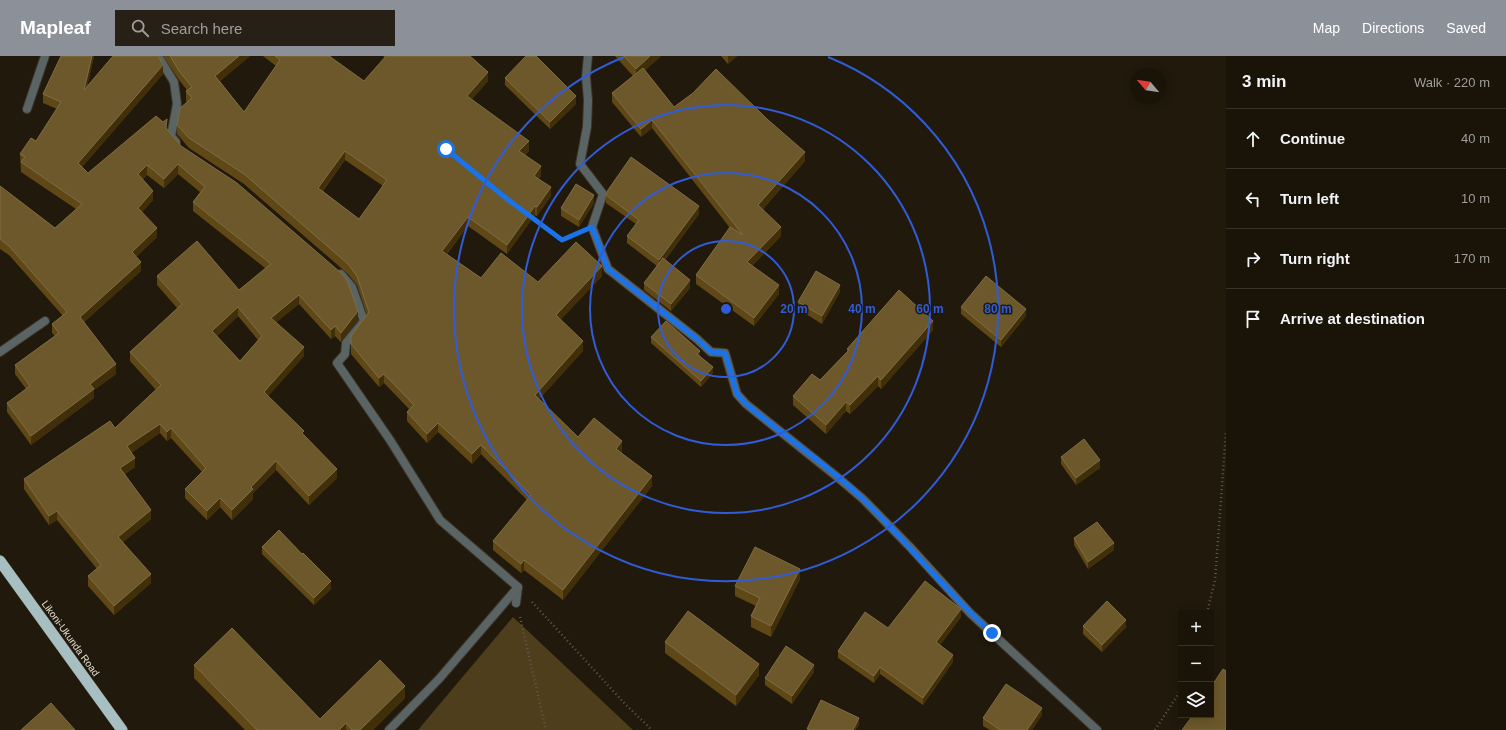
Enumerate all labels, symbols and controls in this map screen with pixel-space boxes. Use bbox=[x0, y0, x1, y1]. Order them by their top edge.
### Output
search box bbox=[115, 10, 395, 46]
text: Mapleaf bbox=[20, 17, 91, 38]
icon: search bbox=[129, 17, 151, 39]
text: Search here bbox=[161, 20, 242, 37]
text: Map bbox=[1313, 20, 1340, 36]
text: Directions bbox=[1362, 20, 1424, 36]
text: Saved bbox=[1446, 20, 1486, 36]
north arrow bbox=[1130, 68, 1166, 104]
text: 3 min bbox=[1242, 72, 1286, 91]
text: Walk · 220 m bbox=[1414, 75, 1490, 90]
icon: ahead bbox=[1242, 128, 1264, 150]
text: Continue bbox=[1280, 130, 1345, 147]
text: 40 m bbox=[1461, 131, 1490, 146]
route start bbox=[437, 140, 455, 158]
icon: left bbox=[1242, 188, 1264, 210]
text: Turn left bbox=[1280, 190, 1339, 207]
text: 10 m bbox=[1461, 191, 1490, 206]
icon: right bbox=[1242, 248, 1264, 270]
text: Turn right bbox=[1280, 250, 1350, 267]
text: 170 m bbox=[1454, 251, 1490, 266]
centre of rings bbox=[719, 302, 733, 316]
text: 20 m bbox=[780, 302, 808, 316]
text: 40 m bbox=[848, 302, 876, 316]
text: 60 m bbox=[916, 302, 944, 316]
text: 80 m bbox=[984, 302, 1012, 316]
icon: arrive bbox=[1242, 308, 1264, 330]
text: Arrive at destination bbox=[1280, 310, 1425, 327]
street label: Likoni-Ukunda Road bbox=[40, 598, 102, 678]
map controls bbox=[1178, 610, 1214, 718]
button: + bbox=[1178, 610, 1214, 646]
route end bbox=[983, 624, 1001, 642]
button: − bbox=[1178, 646, 1214, 682]
button: layers bbox=[1178, 682, 1214, 718]

